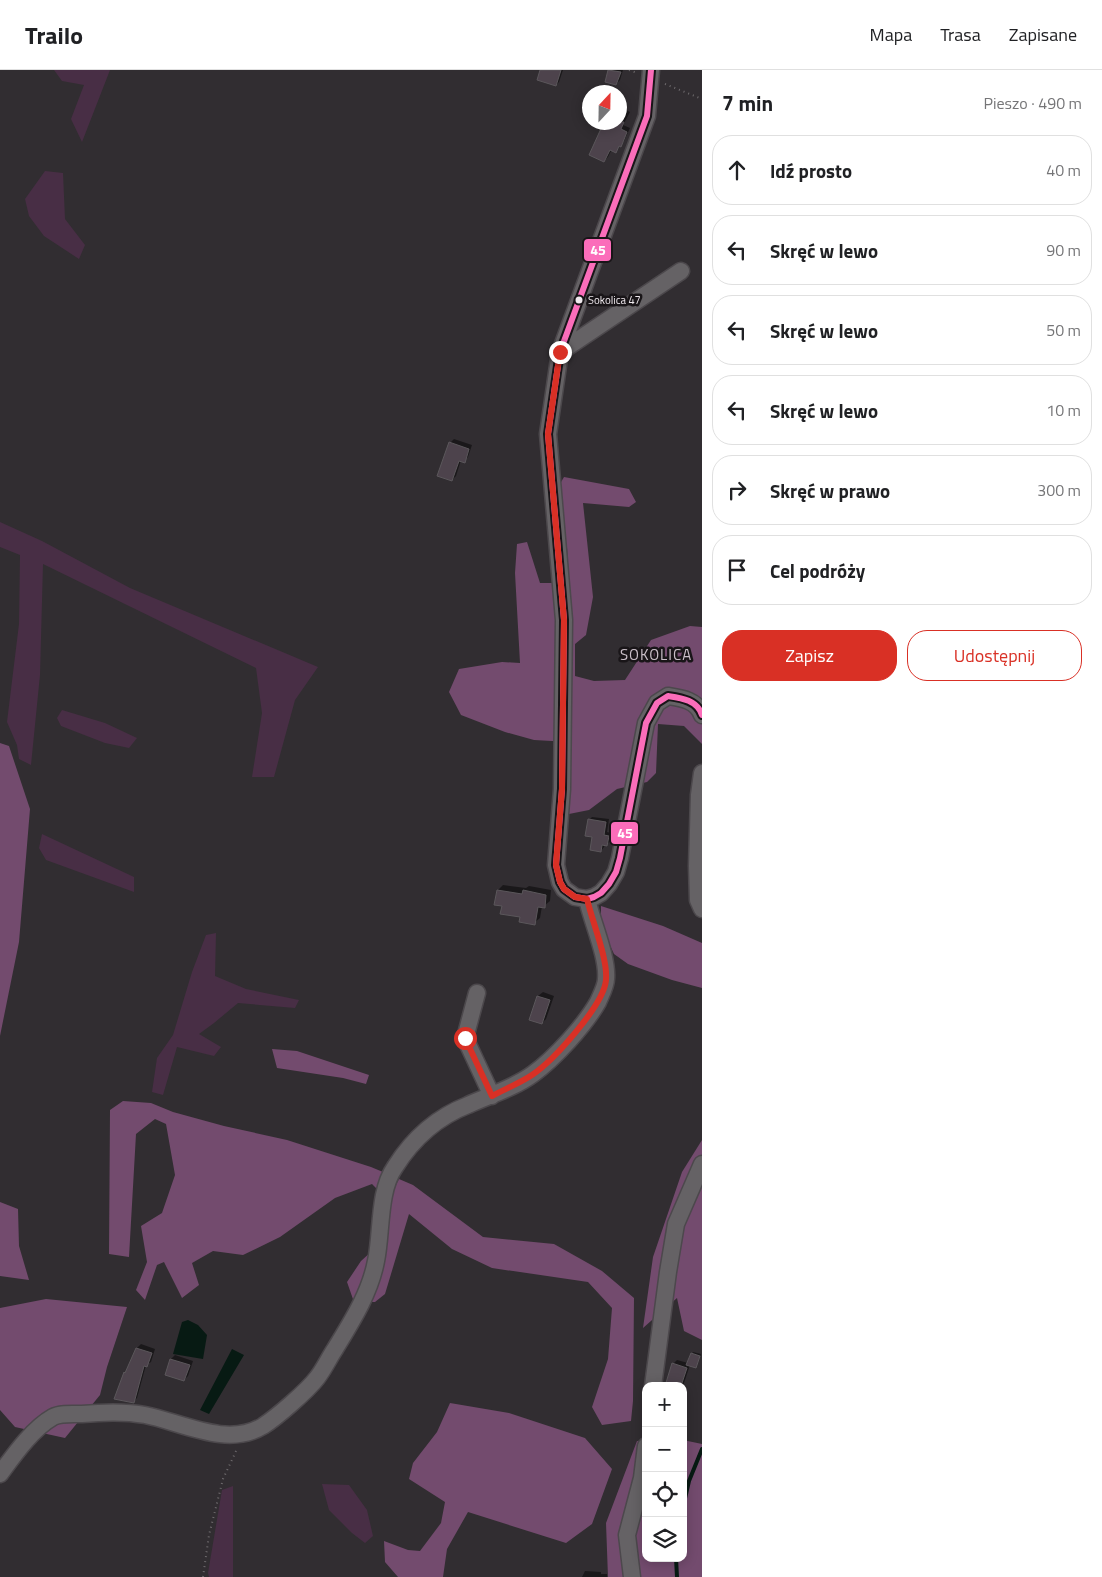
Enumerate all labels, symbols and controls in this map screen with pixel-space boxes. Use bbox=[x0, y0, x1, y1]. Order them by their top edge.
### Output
text: Trailo bbox=[25, 17, 83, 53]
text: Mapa bbox=[870, 21, 912, 48]
text: Trasa bbox=[940, 21, 981, 48]
text: Zapisane bbox=[1009, 21, 1077, 48]
north arrow bbox=[582, 85, 627, 130]
text: 7 min bbox=[722, 87, 773, 119]
text: Pieszo · 490 m bbox=[984, 91, 1082, 115]
icon: ahead bbox=[723, 156, 751, 184]
text: Idź prosto bbox=[770, 156, 852, 185]
text: 40 m bbox=[1046, 158, 1081, 182]
icon: left bbox=[723, 236, 751, 264]
text: Skręć w lewo bbox=[770, 236, 878, 265]
line badge: 45 bbox=[583, 238, 612, 262]
text: 90 m bbox=[1046, 238, 1081, 262]
text: 45 bbox=[590, 239, 606, 260]
place label: Sokolica 47 bbox=[588, 292, 641, 308]
marker: Sokolica 47 bbox=[574, 295, 584, 305]
icon: left bbox=[723, 316, 751, 344]
text: Skręć w lewo bbox=[770, 316, 878, 345]
text: 50 m bbox=[1046, 318, 1081, 342]
route end bbox=[549, 341, 572, 364]
icon: left bbox=[723, 396, 751, 424]
text: Skręć w lewo bbox=[770, 396, 878, 425]
text: 10 m bbox=[1046, 398, 1081, 422]
icon: right bbox=[723, 476, 751, 504]
text: Skręć w prawo bbox=[770, 476, 890, 505]
text: 300 m bbox=[1037, 478, 1081, 502]
icon: arrive bbox=[723, 556, 751, 584]
text: Cel podróży bbox=[770, 556, 865, 585]
button: Zapisz bbox=[722, 630, 897, 681]
button: Udostępnij bbox=[907, 630, 1082, 681]
district label: SOKOLICA bbox=[620, 643, 692, 666]
line badge: 45 bbox=[610, 821, 639, 845]
text: 45 bbox=[617, 822, 633, 843]
route start bbox=[454, 1027, 477, 1050]
map controls bbox=[642, 1382, 687, 1562]
button: + bbox=[642, 1382, 687, 1427]
button: − bbox=[642, 1427, 687, 1472]
button: locate bbox=[642, 1472, 687, 1517]
button: layers bbox=[642, 1517, 687, 1562]

